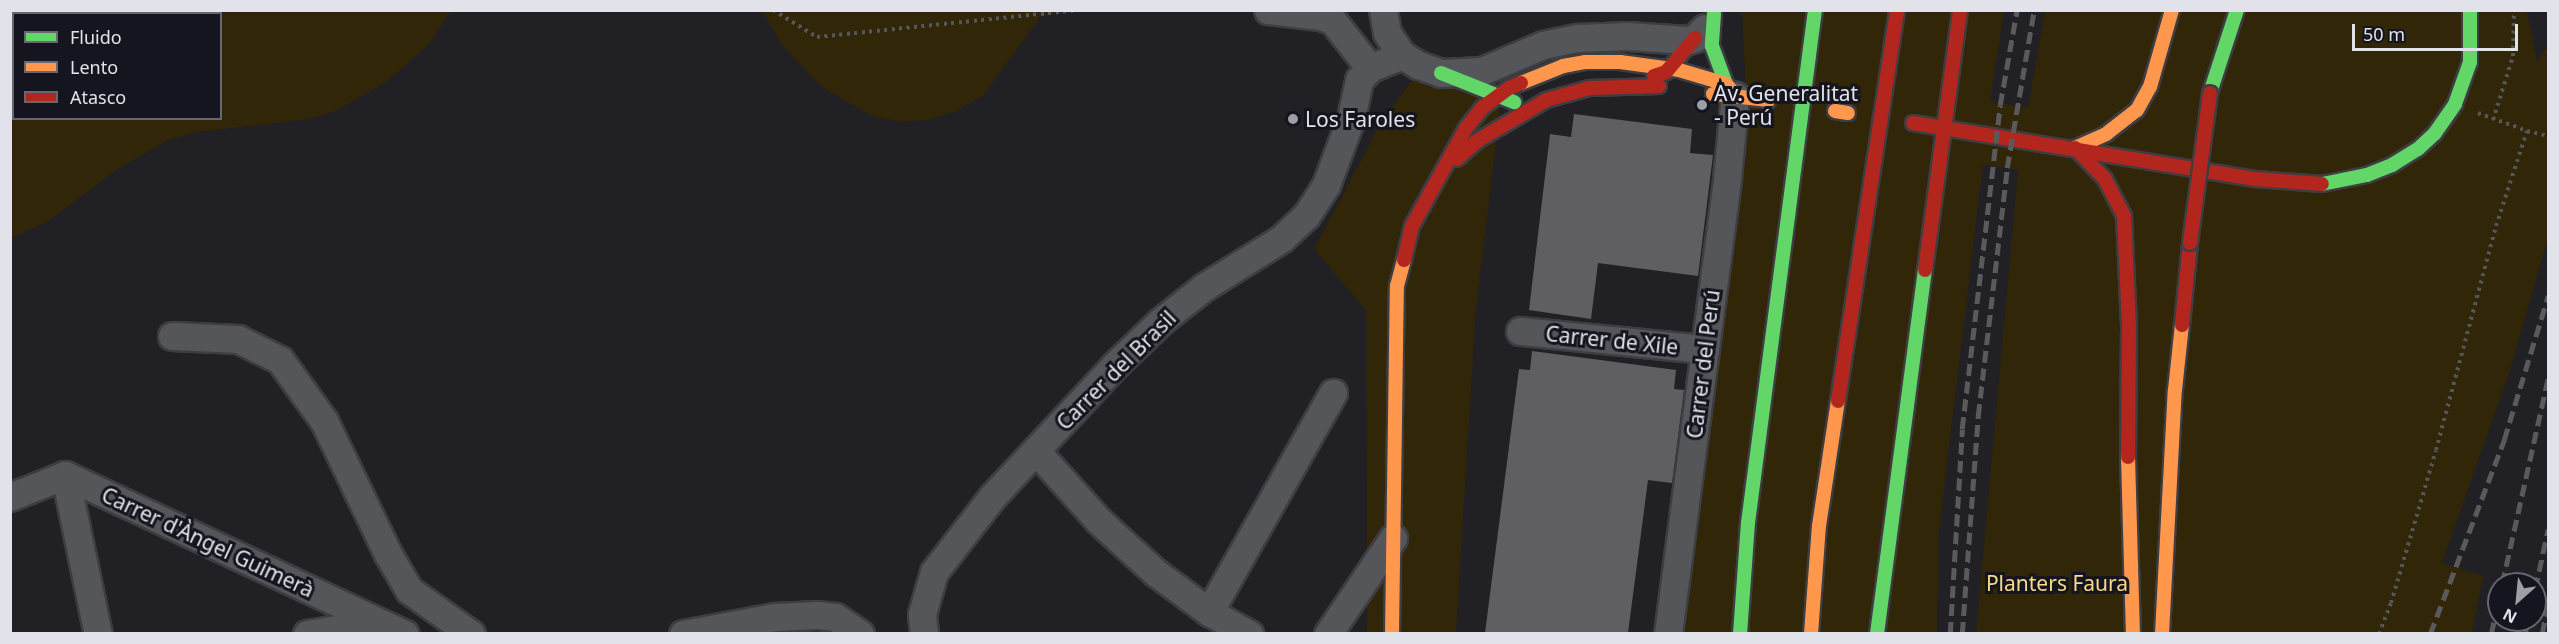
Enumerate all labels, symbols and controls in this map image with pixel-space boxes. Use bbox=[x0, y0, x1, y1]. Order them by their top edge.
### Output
legend bbox=[12, 12, 222, 120]
scale bar bbox=[2355, 12, 2522, 50]
text: 50 m bbox=[2363, 22, 2405, 46]
text: Fluido bbox=[70, 25, 122, 49]
text: Lento bbox=[70, 55, 118, 79]
place label: Av. Generalitat - Perú bbox=[1714, 80, 1858, 130]
text: Atasco bbox=[70, 85, 126, 109]
marker: Av. Generalitat - Perú bbox=[1695, 98, 1709, 112]
place label: Los Faroles bbox=[1305, 106, 1415, 132]
marker: Los Faroles bbox=[1286, 112, 1300, 126]
street label: Carrer del Perú bbox=[1681, 288, 1725, 440]
street label: Carrer del Brasil bbox=[1051, 305, 1181, 435]
street label: Carrer de Xile bbox=[1544, 321, 1680, 359]
street label: Carrer d'Àngel Guimerà bbox=[98, 482, 318, 602]
park label: Planters Faura bbox=[1986, 570, 2128, 596]
north arrow bbox=[2487, 572, 2547, 632]
text: N bbox=[2499, 604, 2521, 629]

